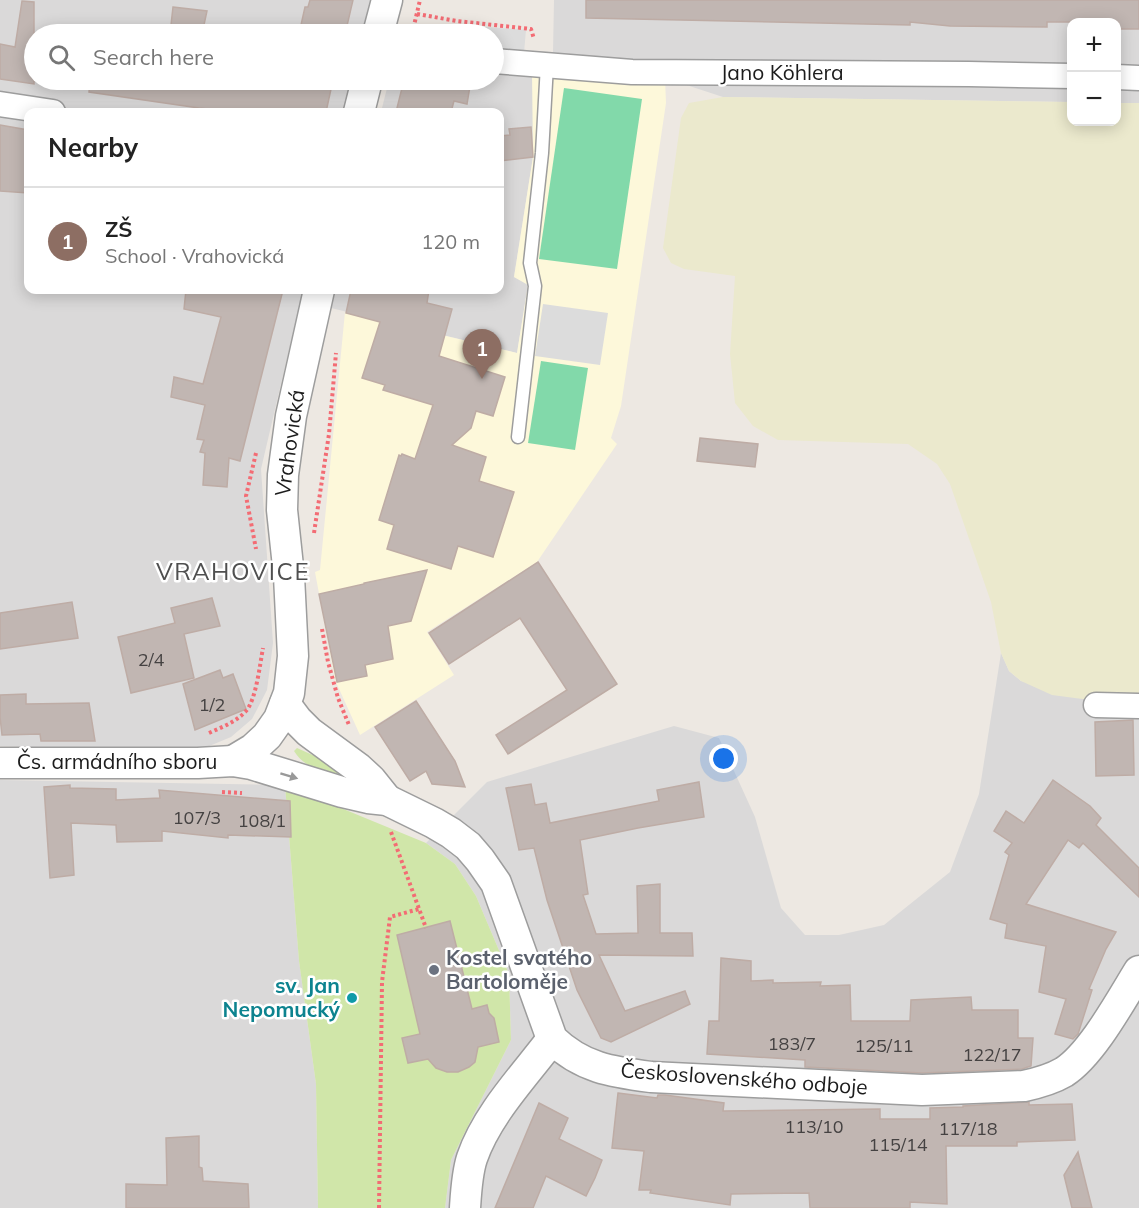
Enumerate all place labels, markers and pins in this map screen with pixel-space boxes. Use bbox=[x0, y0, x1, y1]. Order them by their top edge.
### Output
pin: 1 bbox=[462, 330, 502, 379]
place label: Kostel svatého Bartoloměje bbox=[446, 944, 592, 994]
marker: Kostel svatého Bartoloměje bbox=[427, 963, 441, 977]
place label: sv. Jan Nepomucký bbox=[223, 972, 341, 1022]
marker: sv. Jan Nepomucký bbox=[345, 991, 359, 1005]

